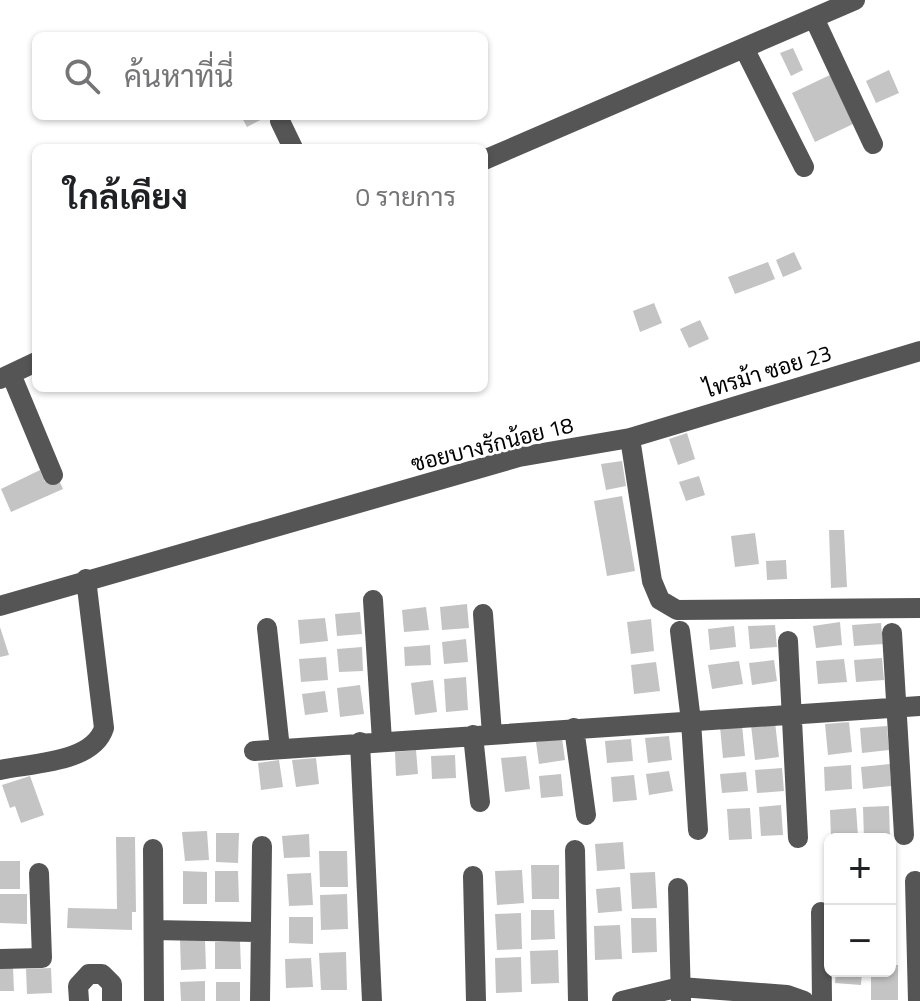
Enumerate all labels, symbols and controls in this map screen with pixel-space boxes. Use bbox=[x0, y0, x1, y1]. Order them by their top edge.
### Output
search box bbox=[32, 32, 488, 120]
text: ค้นหาที่นี่ bbox=[124, 53, 234, 99]
icon: search bbox=[60, 54, 104, 98]
text: ใกล้เคียง bbox=[64, 170, 188, 222]
text: 0 รายการ bbox=[355, 177, 456, 216]
street label: ไทรม้า ซอย 23 bbox=[698, 336, 836, 407]
street label: ซอยบางรักน้อย 18 bbox=[407, 407, 577, 481]
map controls bbox=[824, 833, 896, 977]
button: + bbox=[824, 833, 896, 905]
button: − bbox=[824, 905, 896, 977]

